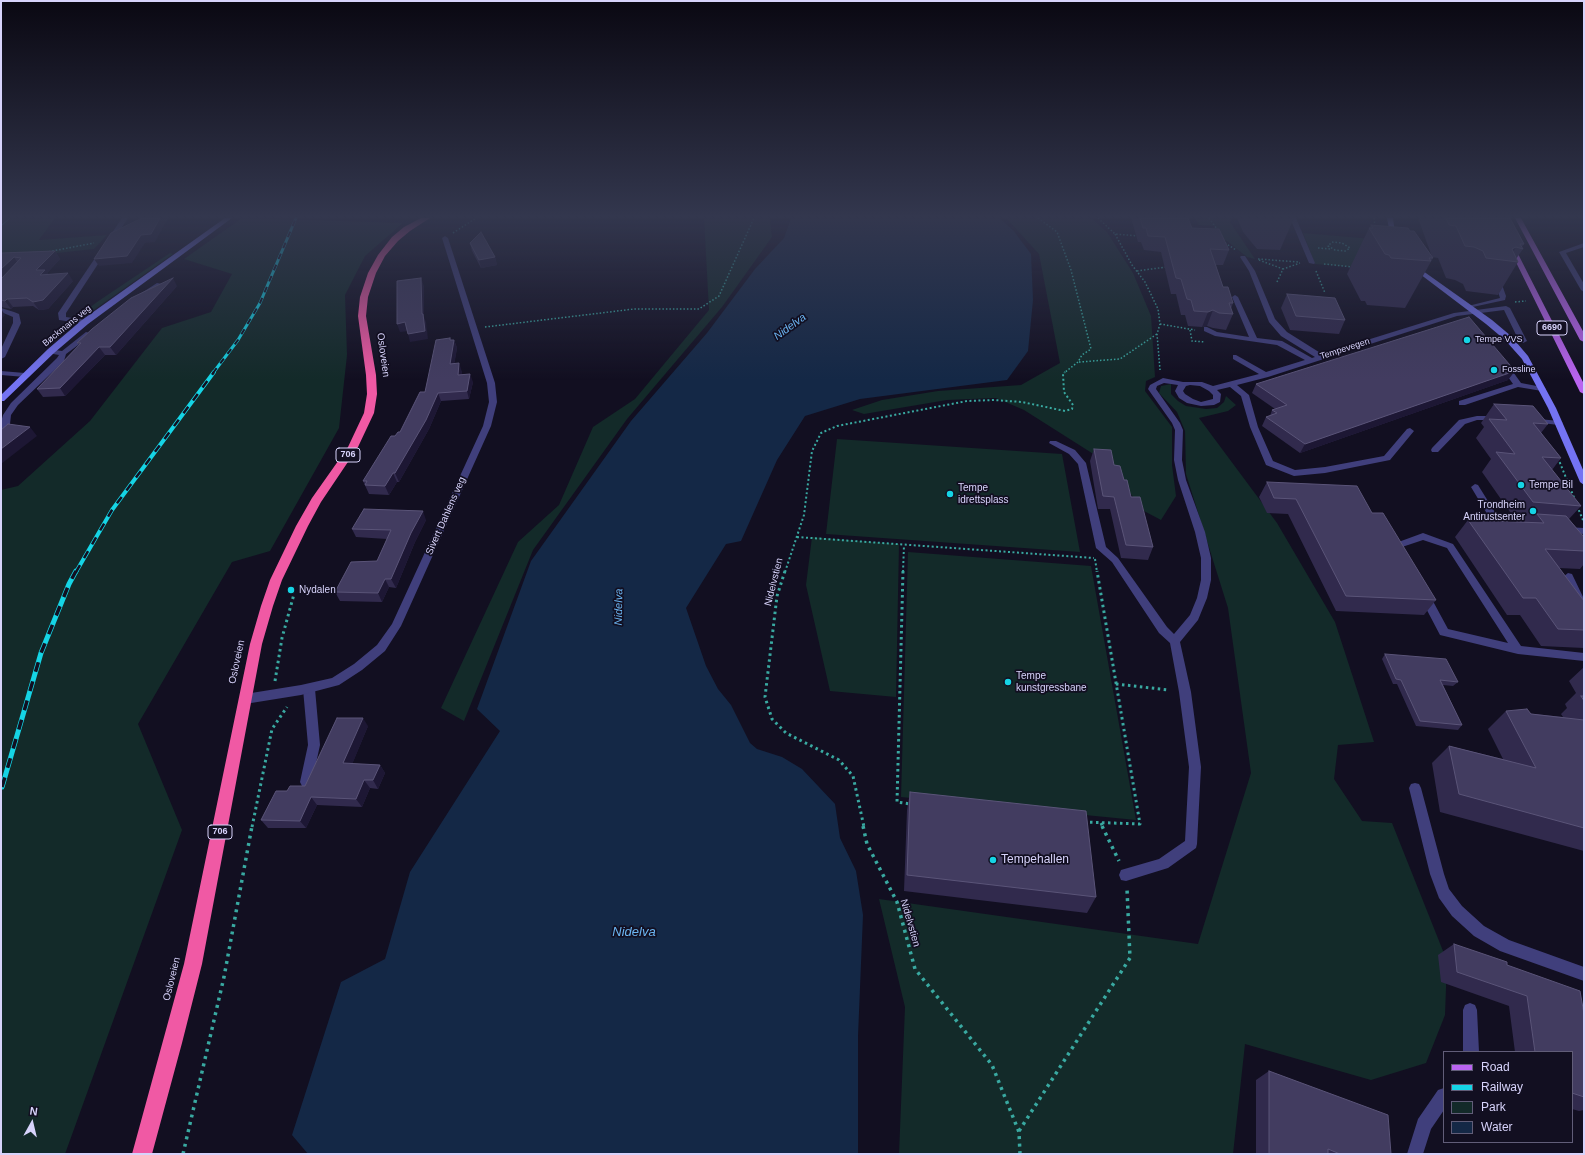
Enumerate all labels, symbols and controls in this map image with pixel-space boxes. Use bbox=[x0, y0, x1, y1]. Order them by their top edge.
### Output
street label: Bøckmans veg bbox=[40, 303, 94, 349]
water label: Nidelva bbox=[771, 311, 809, 343]
road number: 6690 bbox=[1537, 321, 1567, 335]
street label: Osloveien bbox=[374, 332, 392, 378]
marker: Tempe VVS bbox=[1462, 335, 1472, 345]
place label: Tempe VVS bbox=[1475, 335, 1523, 345]
street label: Tempevegen bbox=[1319, 336, 1371, 362]
marker: Fossline bbox=[1489, 365, 1499, 375]
place label: Fossline bbox=[1502, 365, 1536, 375]
road number: 706 bbox=[336, 448, 360, 462]
street label: Sivert Dahlens veg bbox=[423, 475, 469, 557]
place label: Tempe Bil bbox=[1529, 479, 1573, 491]
marker: Tempe Bil bbox=[1516, 480, 1526, 490]
place label: Tempe idrettsplass bbox=[958, 482, 1009, 506]
marker: Tempe idrettsplass bbox=[945, 489, 955, 499]
place label: Trondheim Antirustsenter bbox=[1463, 499, 1525, 522]
marker: Trondheim Antirustsenter bbox=[1528, 506, 1538, 516]
street label: Nidelvstien bbox=[762, 557, 786, 607]
place label: Nydalen bbox=[299, 584, 336, 596]
marker: Nydalen bbox=[286, 585, 296, 595]
water label: Nidelva bbox=[612, 589, 626, 625]
street label: Osloveien bbox=[227, 639, 247, 685]
place label: Tempe kunstgressbane bbox=[1016, 670, 1087, 694]
marker: Tempe kunstgressbane bbox=[1003, 677, 1013, 687]
road number: 706 bbox=[208, 825, 232, 839]
place label: Tempehallen bbox=[1001, 853, 1069, 867]
marker: Tempehallen bbox=[988, 855, 998, 865]
street label: Nidelvstien bbox=[897, 898, 923, 948]
water label: Nidelva bbox=[612, 924, 656, 940]
street label: Osloveien bbox=[161, 956, 183, 1002]
legend bbox=[1443, 1051, 1573, 1143]
text: Road bbox=[1481, 1060, 1510, 1074]
text: Railway bbox=[1481, 1080, 1523, 1094]
text: Park bbox=[1481, 1100, 1506, 1114]
north arrow bbox=[12, 1103, 52, 1143]
text: N bbox=[29, 1105, 38, 1118]
text: Water bbox=[1481, 1120, 1513, 1134]

